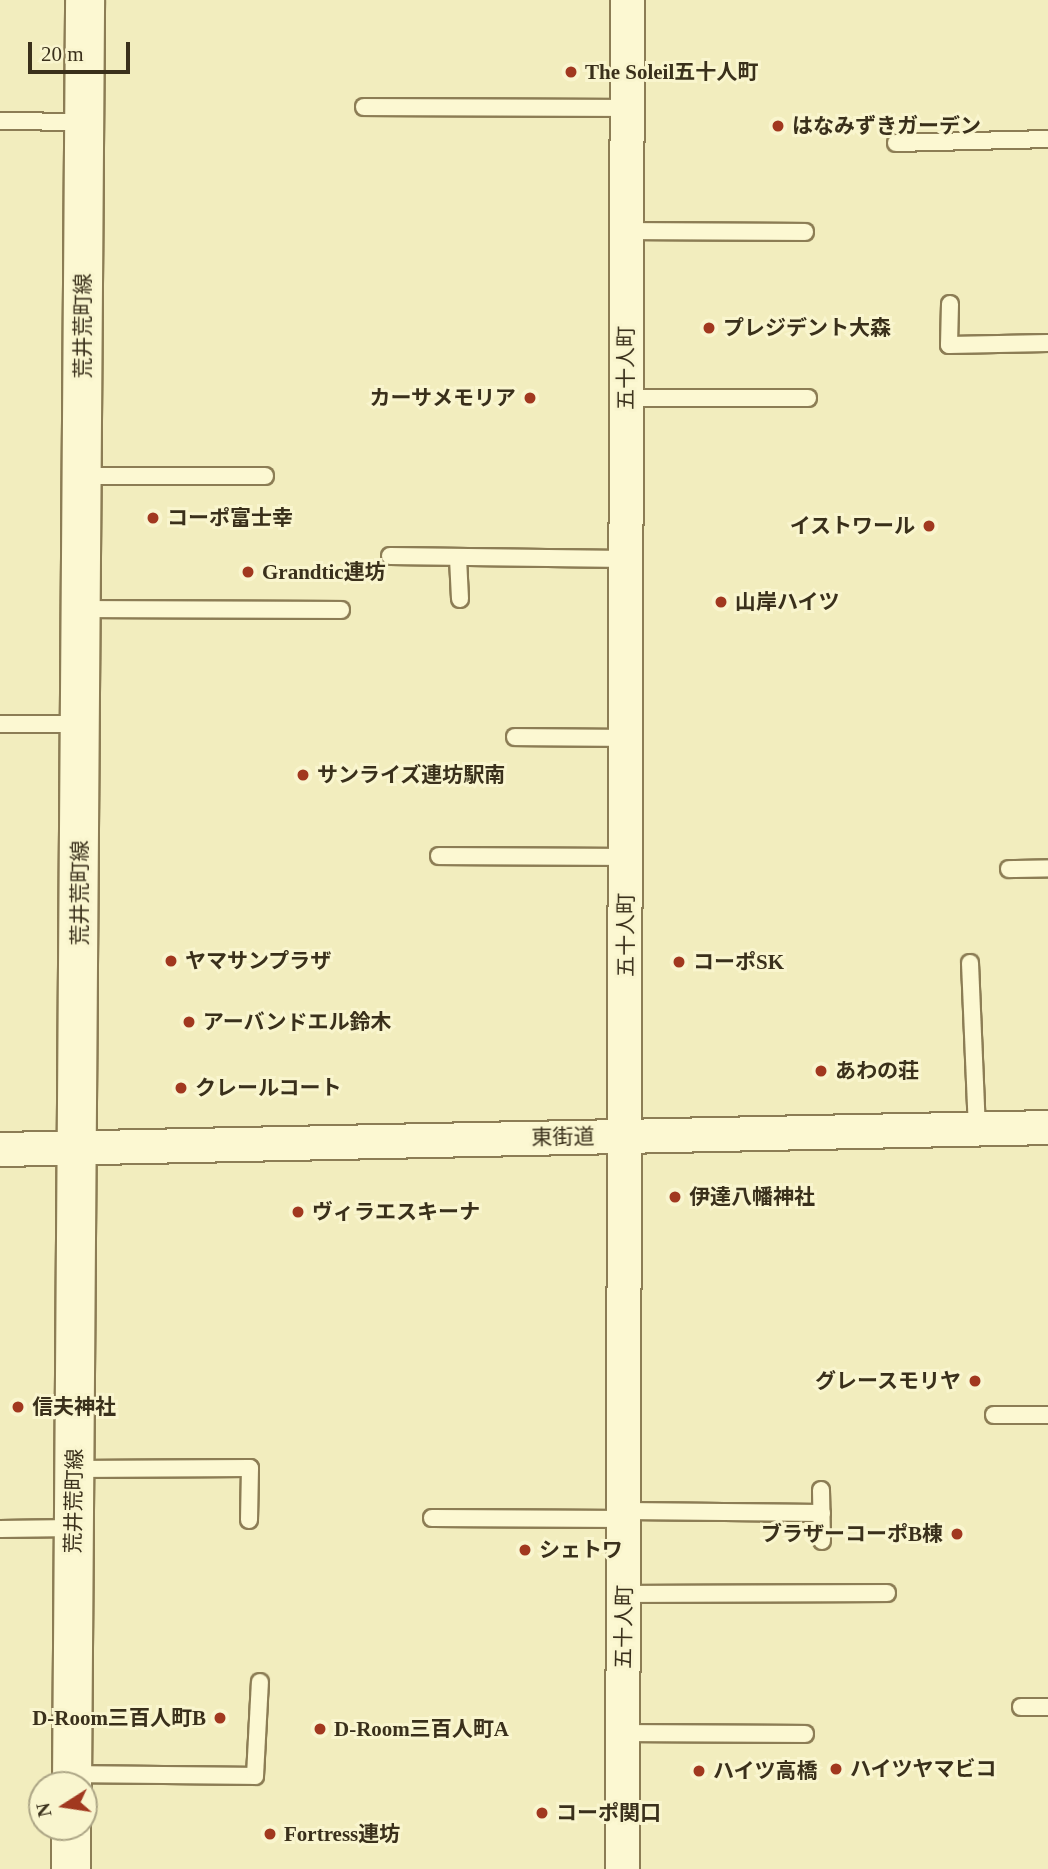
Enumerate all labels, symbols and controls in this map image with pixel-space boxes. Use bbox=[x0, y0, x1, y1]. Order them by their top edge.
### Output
scale bar bbox=[32, 28, 133, 72]
text: 20 m bbox=[41, 42, 84, 66]
place label: The Soleil五十人町 bbox=[585, 59, 758, 85]
marker: The Soleil五十人町 bbox=[563, 64, 579, 80]
place label: はなみずきガーデン bbox=[792, 113, 981, 139]
marker: はなみずきガーデン bbox=[770, 118, 786, 134]
street label: 荒井荒町線 bbox=[70, 274, 96, 378]
place label: プレジデント大森 bbox=[723, 315, 891, 341]
marker: プレジデント大森 bbox=[701, 320, 717, 336]
street label: 五十人町 bbox=[613, 326, 639, 410]
place label: カーサメモリア bbox=[369, 385, 516, 411]
marker: カーサメモリア bbox=[522, 390, 538, 406]
place label: コーポ富士幸 bbox=[167, 505, 293, 531]
marker: コーポ富士幸 bbox=[145, 510, 161, 526]
place label: イストワール bbox=[789, 513, 915, 539]
marker: イストワール bbox=[921, 518, 937, 534]
place label: Grandtic連坊 bbox=[262, 559, 386, 585]
marker: Grandtic連坊 bbox=[240, 564, 256, 580]
place label: 山岸ハイツ bbox=[735, 589, 840, 615]
marker: 山岸ハイツ bbox=[713, 594, 729, 610]
place label: サンライズ連坊駅南 bbox=[317, 762, 506, 788]
marker: サンライズ連坊駅南 bbox=[295, 767, 311, 783]
street label: 荒井荒町線 bbox=[67, 841, 93, 945]
street label: 五十人町 bbox=[613, 893, 639, 977]
place label: ヤマサンプラザ bbox=[185, 948, 332, 974]
place label: コーポSK bbox=[693, 949, 784, 975]
marker: ヤマサンプラザ bbox=[163, 953, 179, 969]
marker: コーポSK bbox=[671, 954, 687, 970]
place label: アーバンドエル鈴木 bbox=[203, 1009, 391, 1035]
marker: アーバンドエル鈴木 bbox=[181, 1014, 197, 1030]
place label: あわの荘 bbox=[835, 1058, 919, 1084]
marker: あわの荘 bbox=[813, 1063, 829, 1079]
place label: クレールコート bbox=[195, 1075, 342, 1101]
marker: クレールコート bbox=[173, 1080, 189, 1096]
street label: 東街道 bbox=[531, 1124, 595, 1150]
place label: 伊達八幡神社 bbox=[689, 1184, 815, 1210]
marker: 伊達八幡神社 bbox=[667, 1189, 683, 1205]
place label: ヴィラエスキーナ bbox=[312, 1199, 480, 1225]
marker: ヴィラエスキーナ bbox=[290, 1204, 306, 1220]
place label: グレースモリヤ bbox=[814, 1368, 961, 1394]
marker: グレースモリヤ bbox=[967, 1373, 983, 1389]
place label: 信夫神社 bbox=[32, 1394, 116, 1420]
marker: 信夫神社 bbox=[10, 1399, 26, 1415]
street label: 荒井荒町線 bbox=[60, 1448, 88, 1554]
place label: ブラザーコーポB棟 bbox=[761, 1521, 943, 1547]
marker: ブラザーコーポB棟 bbox=[949, 1526, 965, 1542]
place label: シェトワ bbox=[539, 1537, 623, 1563]
marker: シェトワ bbox=[517, 1542, 533, 1558]
street label: 五十人町 bbox=[611, 1585, 637, 1669]
place label: D-Room三百人町B bbox=[32, 1705, 206, 1731]
marker: D-Room三百人町B bbox=[212, 1710, 228, 1726]
place label: D-Room三百人町A bbox=[334, 1716, 509, 1742]
marker: D-Room三百人町A bbox=[312, 1721, 328, 1737]
place label: ハイツヤマビコ bbox=[850, 1756, 997, 1782]
place label: ハイツ高橋 bbox=[713, 1758, 818, 1784]
marker: ハイツヤマビコ bbox=[828, 1761, 844, 1777]
marker: ハイツ高橋 bbox=[691, 1763, 707, 1779]
north arrow bbox=[28, 1771, 98, 1841]
place label: コーポ関口 bbox=[556, 1800, 661, 1826]
text: N bbox=[32, 1801, 56, 1819]
marker: コーポ関口 bbox=[534, 1805, 550, 1821]
place label: Fortress連坊 bbox=[284, 1821, 400, 1847]
marker: Fortress連坊 bbox=[262, 1826, 278, 1842]

